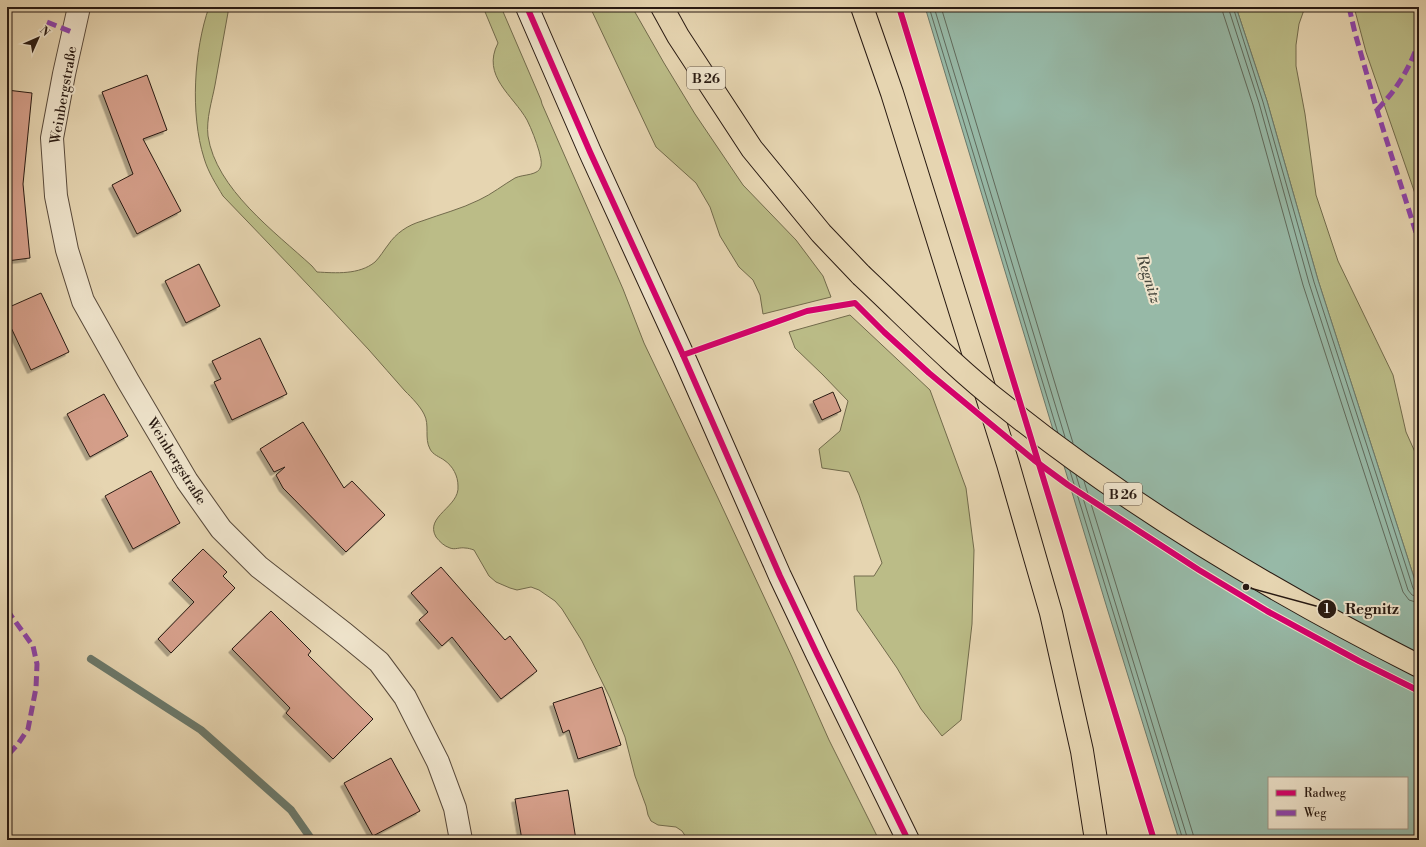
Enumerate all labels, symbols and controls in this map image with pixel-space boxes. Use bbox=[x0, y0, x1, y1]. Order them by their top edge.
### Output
north arrow bbox=[18, 18, 58, 58]
text: N bbox=[36, 24, 53, 40]
street label: Weinbergstraße bbox=[46, 45, 81, 147]
road number: B 26 bbox=[687, 67, 725, 89]
water label: Regnitz bbox=[1132, 251, 1165, 306]
street label: Weinbergstraße bbox=[142, 414, 210, 508]
road number: B 26 bbox=[1104, 483, 1142, 505]
callout: Regnitz bbox=[1317, 595, 1407, 622]
text: Regnitz bbox=[1345, 600, 1399, 619]
text: 1 bbox=[1324, 602, 1330, 617]
legend bbox=[1268, 777, 1408, 829]
text: Radweg bbox=[1304, 786, 1347, 801]
text: Weg bbox=[1303, 806, 1327, 821]

